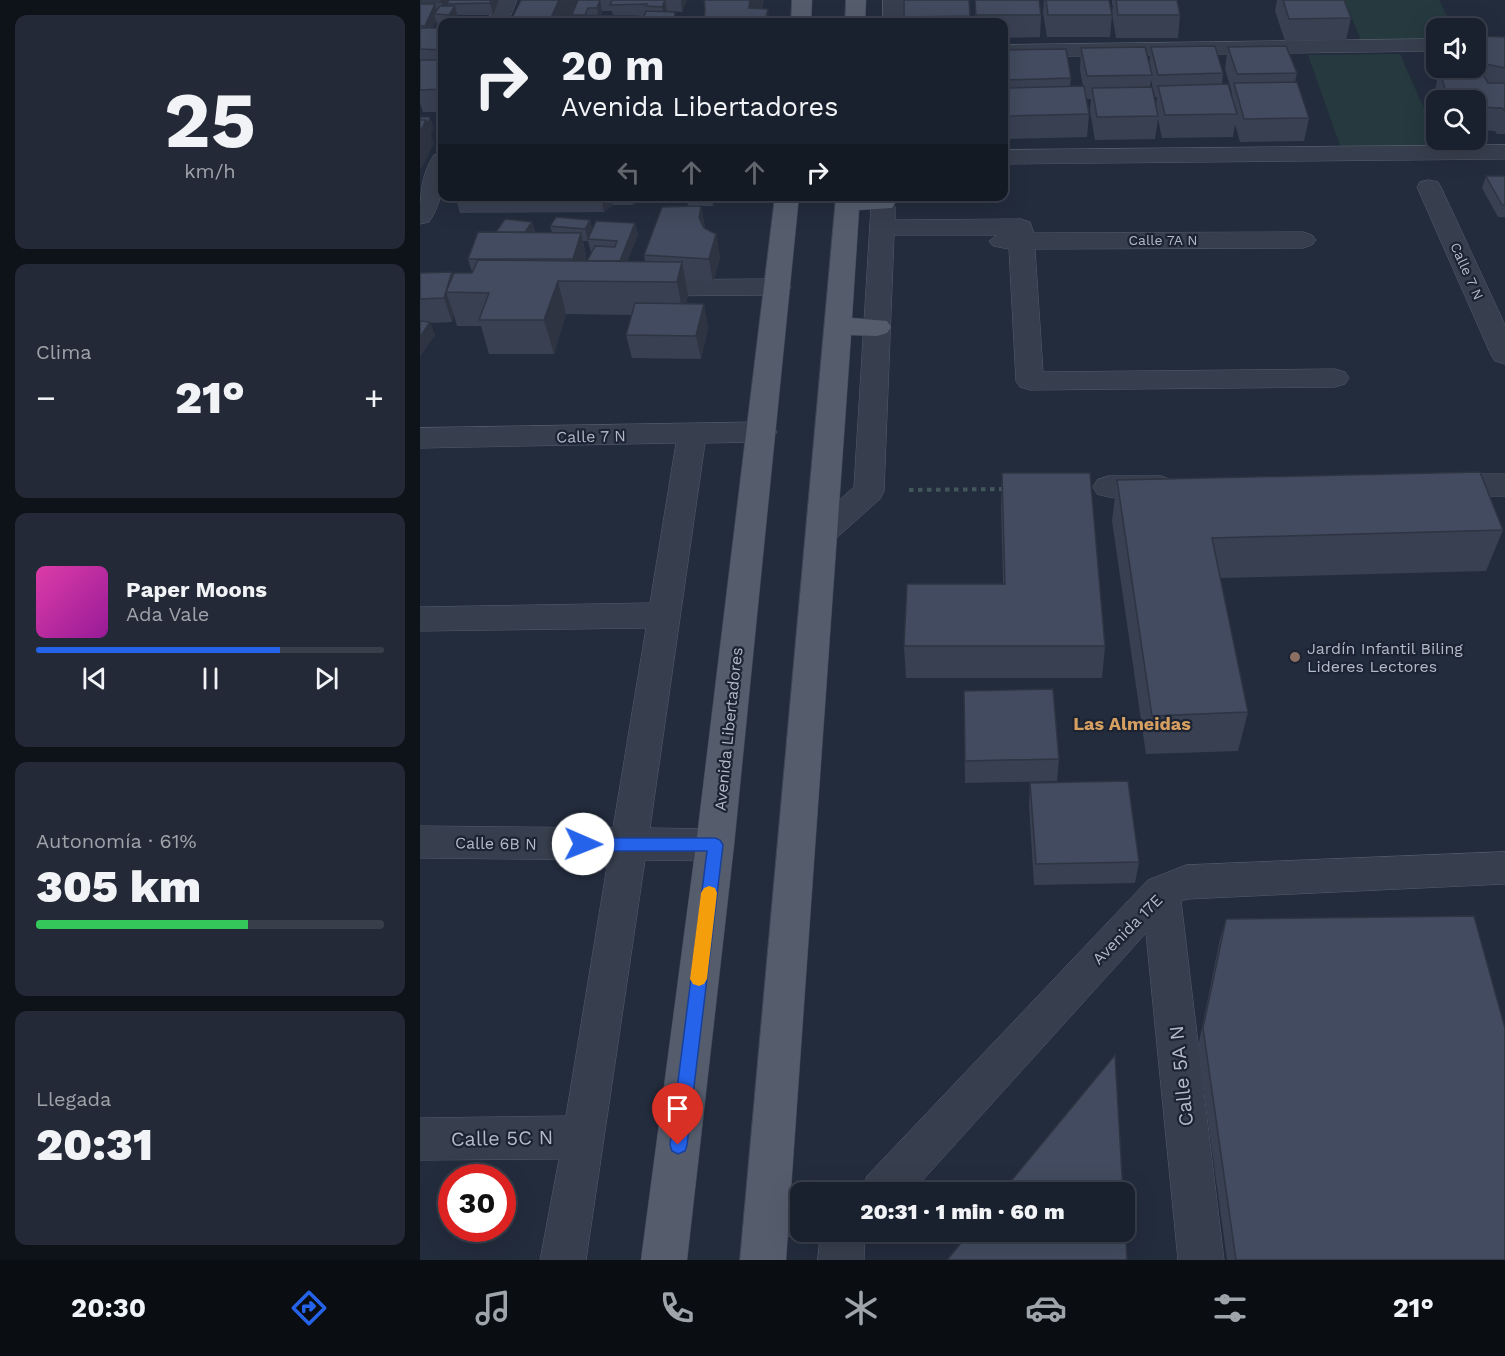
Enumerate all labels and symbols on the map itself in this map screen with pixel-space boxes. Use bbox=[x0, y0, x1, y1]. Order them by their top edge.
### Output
street label: Calle 7A N bbox=[1128, 232, 1198, 248]
street label: Calle 7 N bbox=[1447, 240, 1487, 302]
street label: Calle 7 N bbox=[556, 426, 626, 447]
place label: Jardín Infantil Biling Lideres Lectores bbox=[1307, 639, 1463, 676]
street label: Avenida Libertadores bbox=[710, 646, 747, 812]
marker: Jardín Infantil Biling Lideres Lectores bbox=[1288, 650, 1302, 664]
district label: Las Almeidas bbox=[1073, 713, 1191, 734]
position arrow bbox=[551, 812, 615, 876]
street label: Calle 6B N bbox=[455, 833, 537, 854]
street label: Avenida 17E bbox=[1088, 890, 1166, 968]
street label: Calle 5A N bbox=[1164, 1024, 1198, 1128]
pin bbox=[652, 1083, 703, 1145]
street label: Calle 5C N bbox=[451, 1125, 553, 1151]
speed limit sign: 30 bbox=[438, 1164, 516, 1242]

